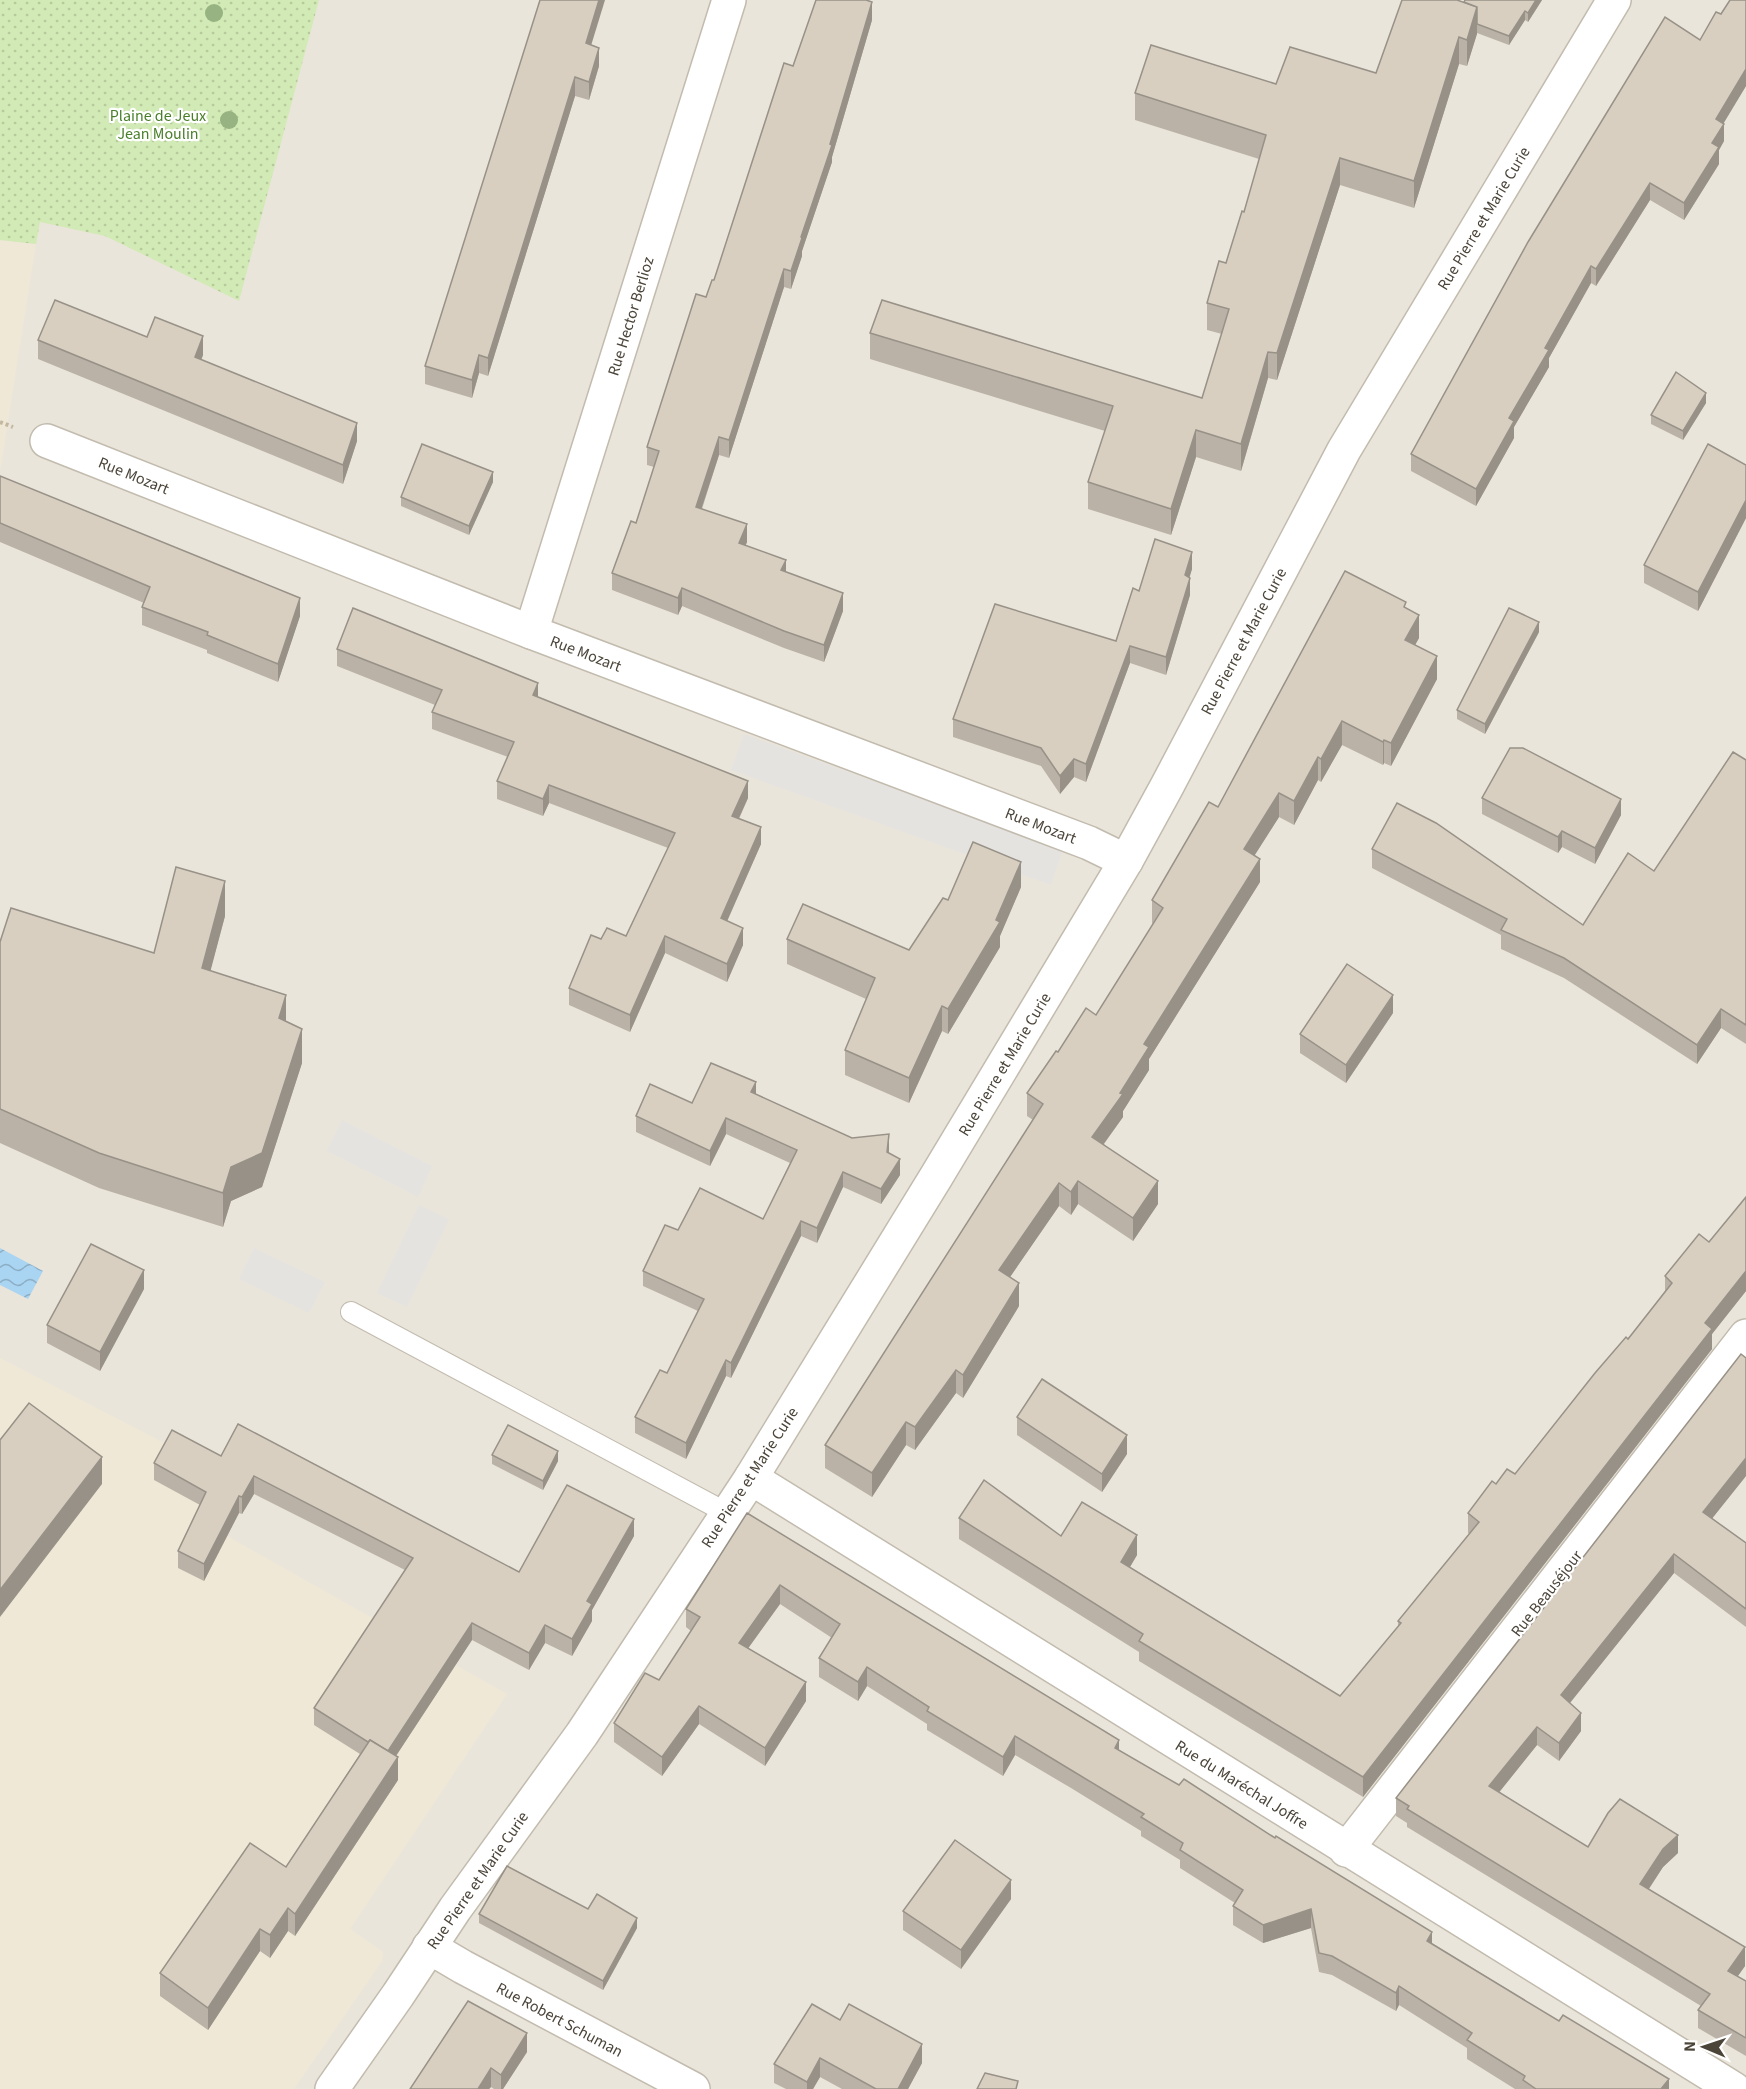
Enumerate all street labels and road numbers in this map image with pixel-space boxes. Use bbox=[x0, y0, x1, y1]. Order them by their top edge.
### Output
street label: Rue Pierre et Marie Curie bbox=[1432, 143, 1535, 294]
street label: Rue Hector Berlioz bbox=[602, 254, 660, 378]
street label: Rue Mozart bbox=[95, 452, 173, 500]
street label: Rue Pierre et Marie Curie bbox=[1196, 564, 1292, 719]
street label: Rue Mozart bbox=[547, 630, 625, 678]
street label: Rue Mozart bbox=[1002, 802, 1080, 850]
street label: Rue Pierre et Marie Curie bbox=[953, 989, 1056, 1140]
street label: Rue Pierre et Marie Curie bbox=[696, 1403, 804, 1552]
street label: Rue Beauséjour bbox=[1506, 1545, 1588, 1642]
street label: Rue du Maréchal Joffre bbox=[1171, 1735, 1312, 1835]
street label: Rue Pierre et Marie Curie bbox=[422, 1807, 534, 1954]
street label: Rue Robert Schuman bbox=[492, 1977, 627, 2063]

